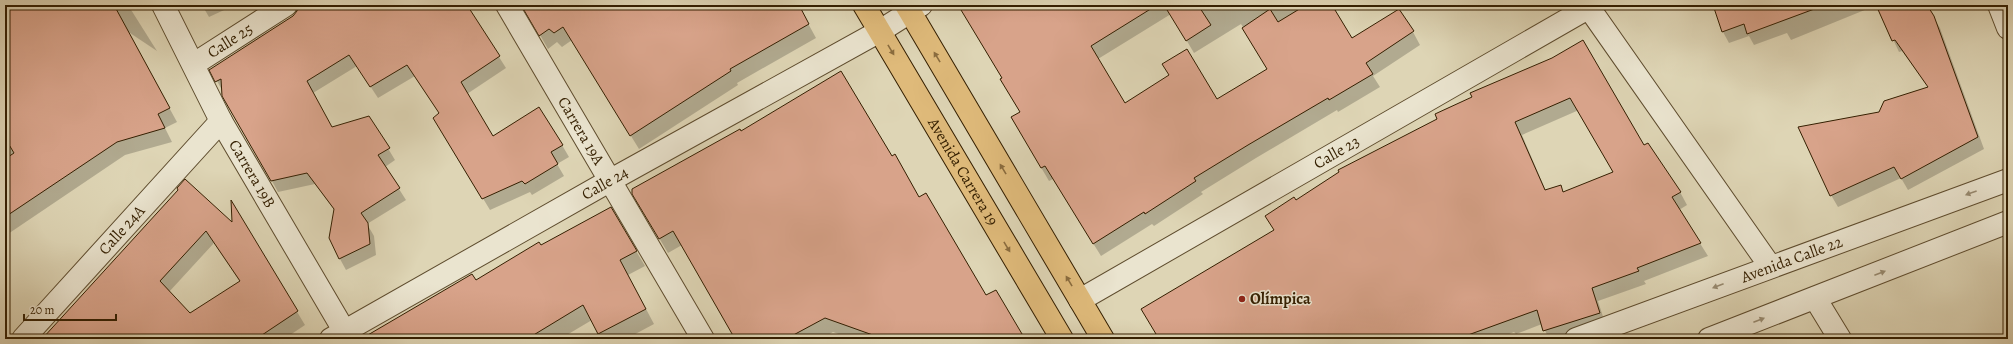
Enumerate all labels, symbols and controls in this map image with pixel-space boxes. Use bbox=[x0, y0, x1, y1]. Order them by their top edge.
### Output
street label: Calle 25 bbox=[203, 18, 257, 64]
one-way arrow bbox=[887, 45, 894, 56]
one-way arrow bbox=[934, 51, 941, 63]
street label: Carrera 19A bbox=[552, 93, 610, 170]
street label: Avenida Carrera 19 bbox=[922, 113, 1003, 230]
street label: Calle 23 bbox=[1309, 130, 1364, 174]
street label: Carrera 19B bbox=[223, 136, 281, 212]
street label: Calle 24 bbox=[578, 162, 632, 205]
one-way arrow bbox=[1000, 163, 1007, 175]
one-way arrow bbox=[1965, 190, 1977, 196]
street label: Calle 24A bbox=[94, 200, 151, 260]
street label: Avenida Calle 22 bbox=[1737, 231, 1846, 289]
one-way arrow bbox=[1003, 242, 1011, 252]
one-way arrow bbox=[1874, 269, 1886, 275]
one-way arrow bbox=[1066, 275, 1073, 287]
one-way arrow bbox=[1711, 283, 1723, 289]
place label: Olímpica bbox=[1250, 288, 1311, 310]
marker: Olímpica bbox=[1237, 294, 1247, 304]
scale bar bbox=[24, 296, 116, 322]
text: 20 m bbox=[30, 302, 54, 318]
one-way arrow bbox=[1753, 316, 1765, 322]

